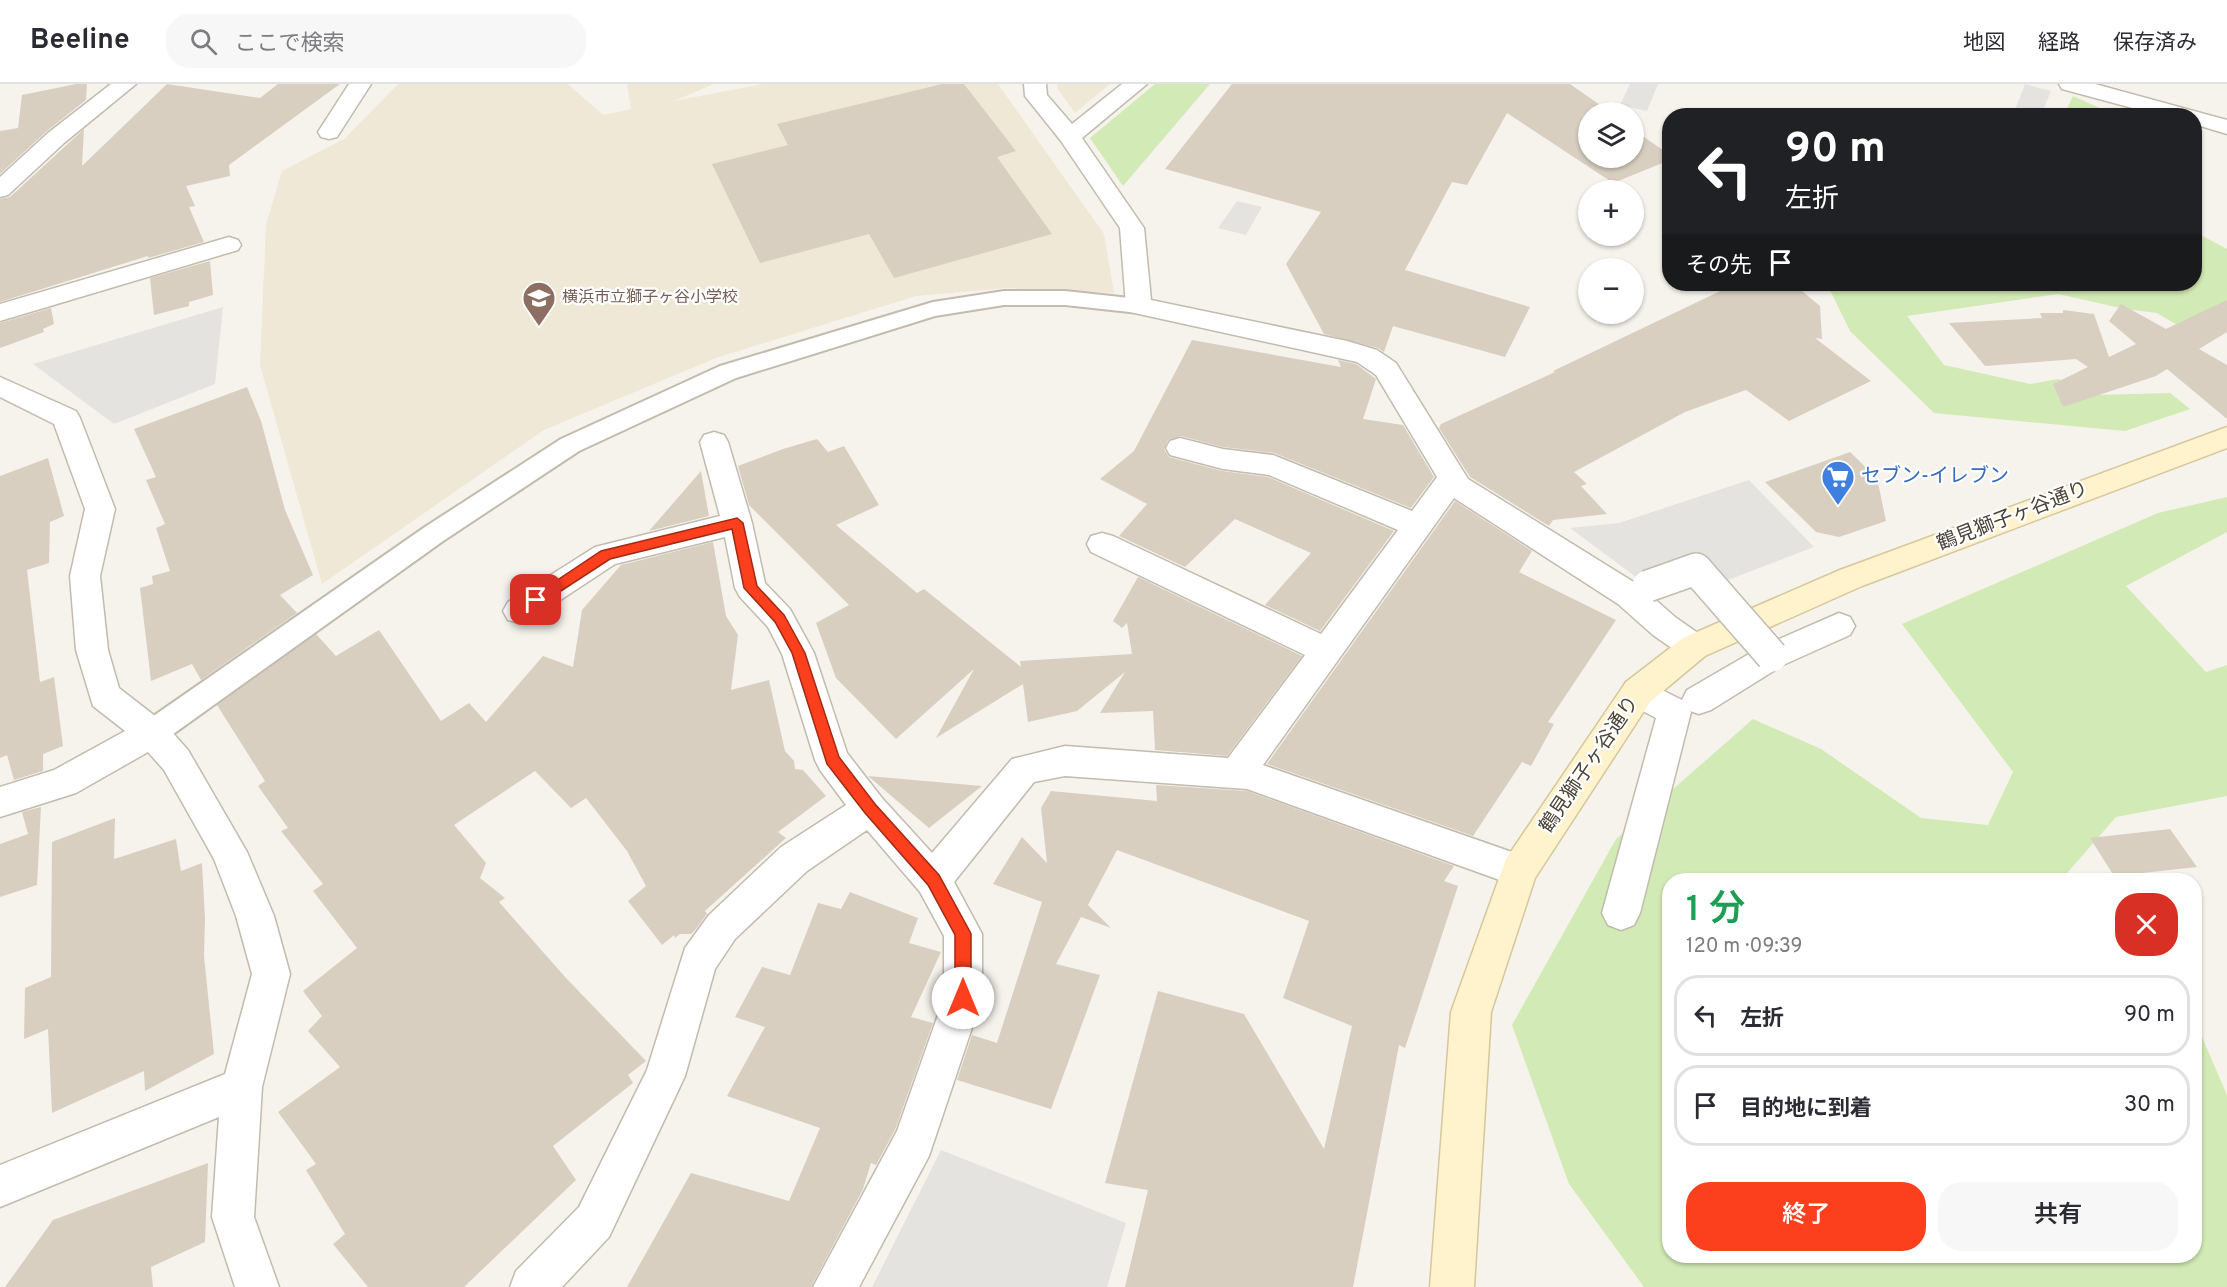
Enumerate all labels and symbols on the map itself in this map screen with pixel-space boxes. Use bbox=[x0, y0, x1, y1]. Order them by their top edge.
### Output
school or university icon: 横浜市立獅子ヶ谷小学校 bbox=[521, 280, 557, 327]
place label: 横浜市立獅子ヶ谷小学校 bbox=[562, 288, 738, 308]
supermarket icon: セブン-イレブン bbox=[1820, 459, 1856, 506]
place label: セブン-イレブン bbox=[1861, 464, 2009, 490]
street label: 鶴見獅子ヶ谷通り bbox=[1934, 476, 2092, 558]
pin bbox=[510, 574, 561, 625]
street label: 鶴見獅子ヶ谷通り bbox=[1534, 691, 1646, 839]
position arrow bbox=[931, 966, 995, 1030]

